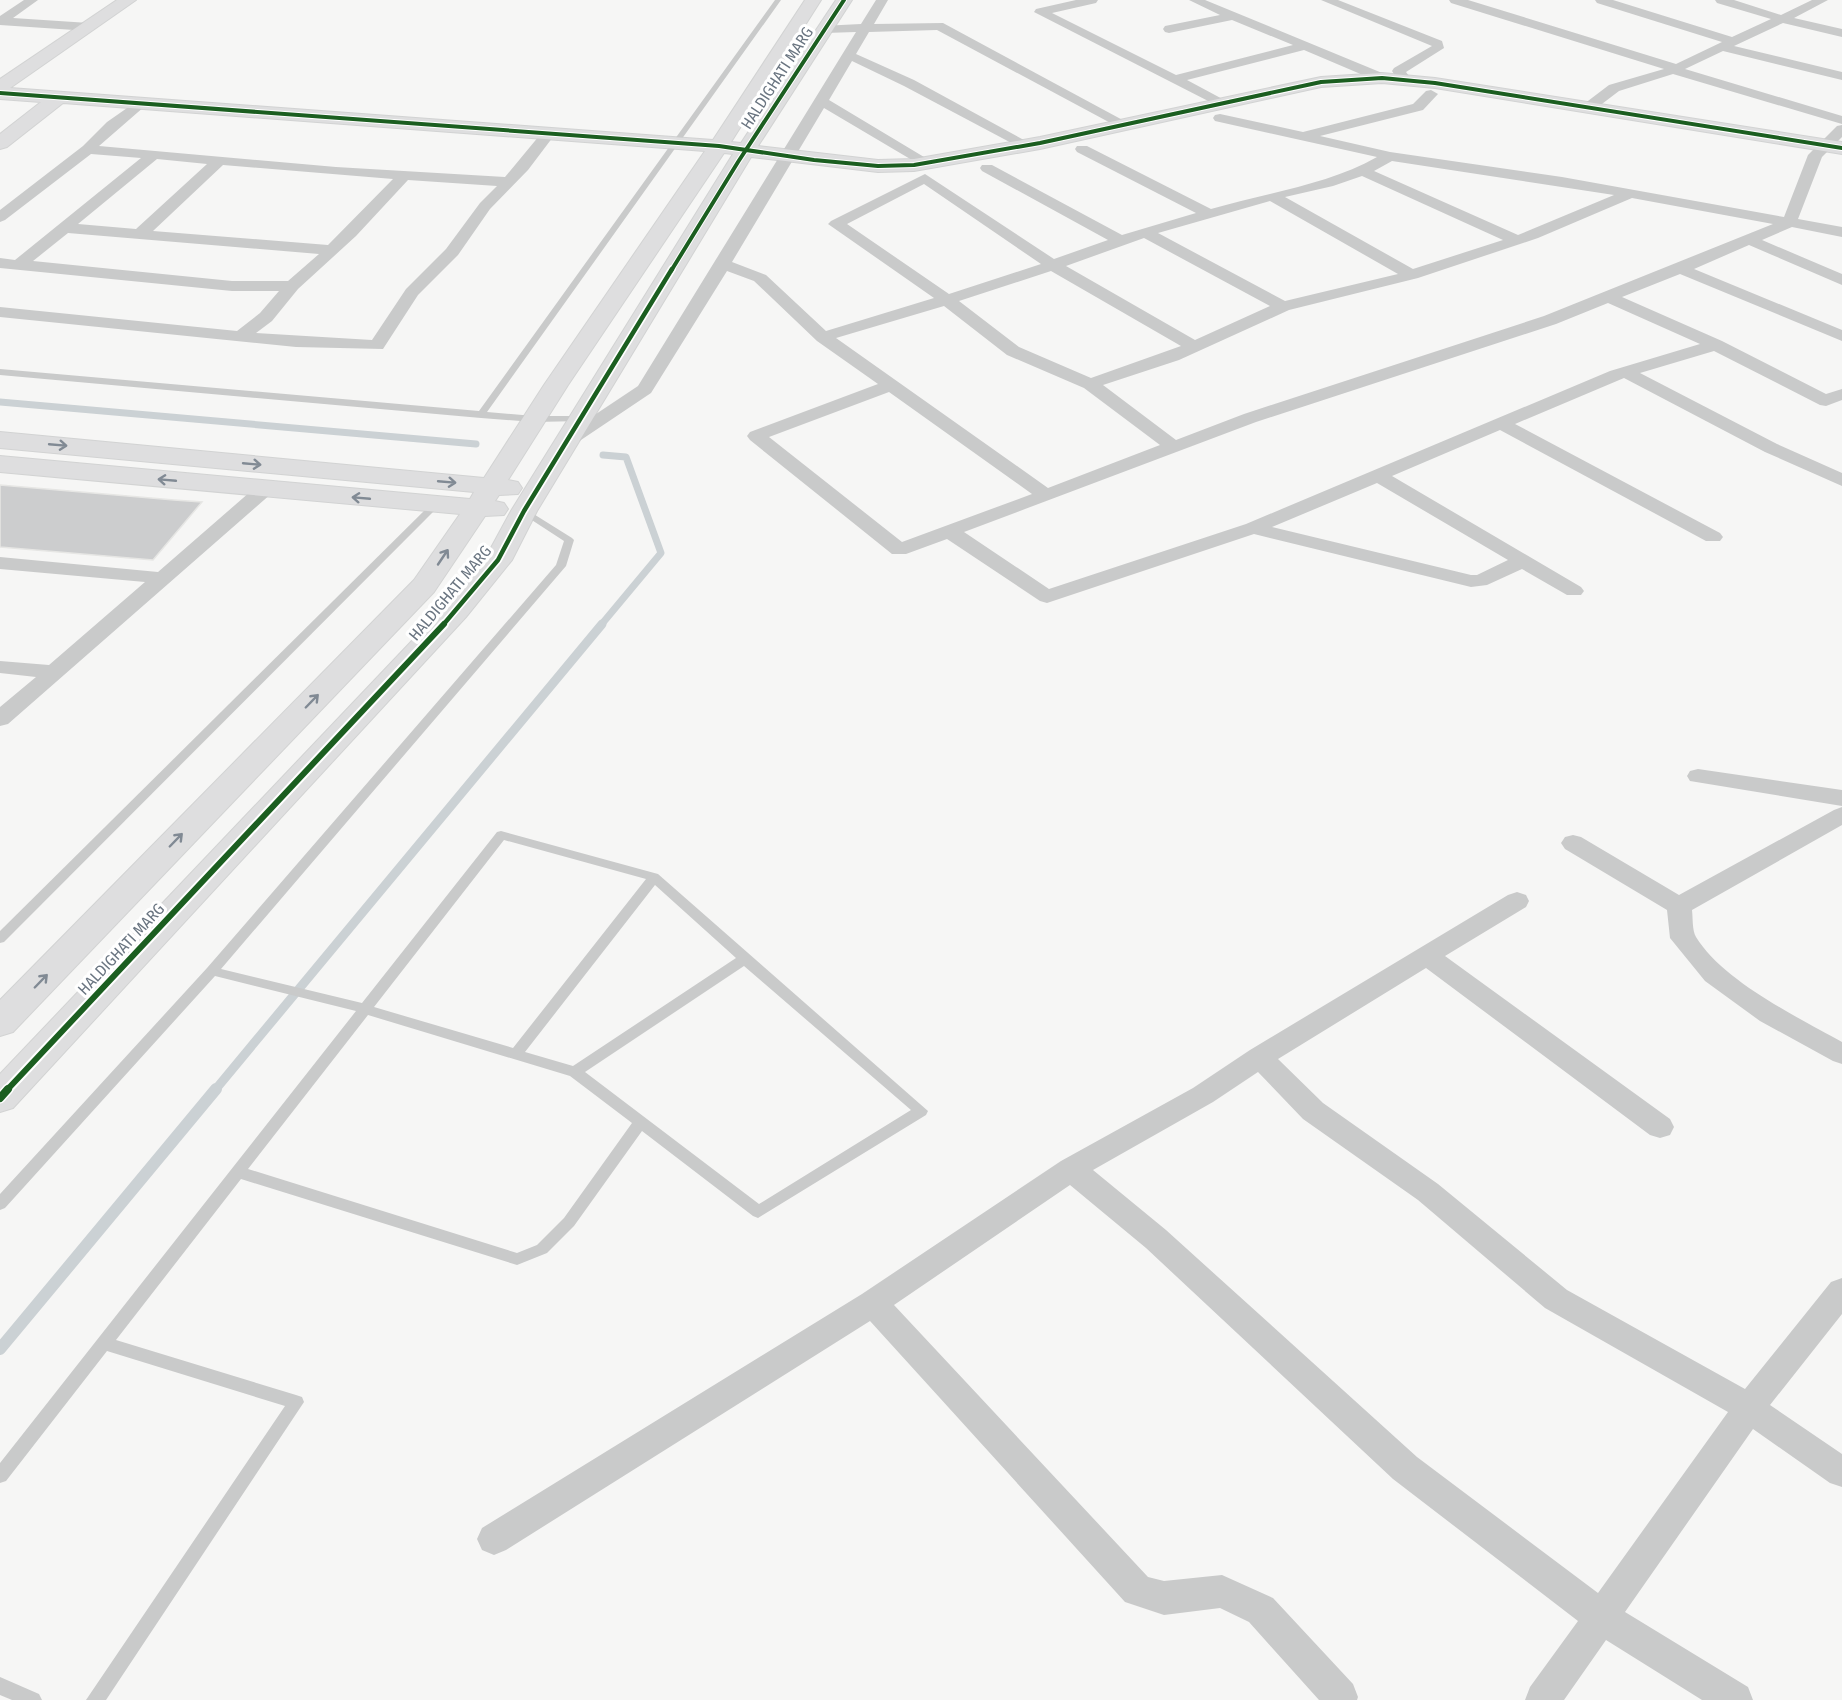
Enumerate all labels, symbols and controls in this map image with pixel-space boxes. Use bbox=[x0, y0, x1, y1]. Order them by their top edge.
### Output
street label: HALDIGHATI MARG bbox=[737, 23, 817, 133]
one-way arrow bbox=[48, 440, 68, 451]
one-way arrow bbox=[242, 459, 262, 470]
one-way arrow bbox=[158, 474, 177, 485]
one-way arrow bbox=[436, 477, 456, 488]
one-way arrow bbox=[352, 492, 372, 503]
street label: HALDIGHATI MARG bbox=[405, 542, 495, 644]
one-way arrow bbox=[438, 549, 450, 566]
one-way arrow bbox=[305, 693, 319, 708]
one-way arrow bbox=[169, 833, 183, 848]
street label: HALDIGHATI MARG bbox=[74, 899, 168, 999]
one-way arrow bbox=[33, 973, 48, 988]

